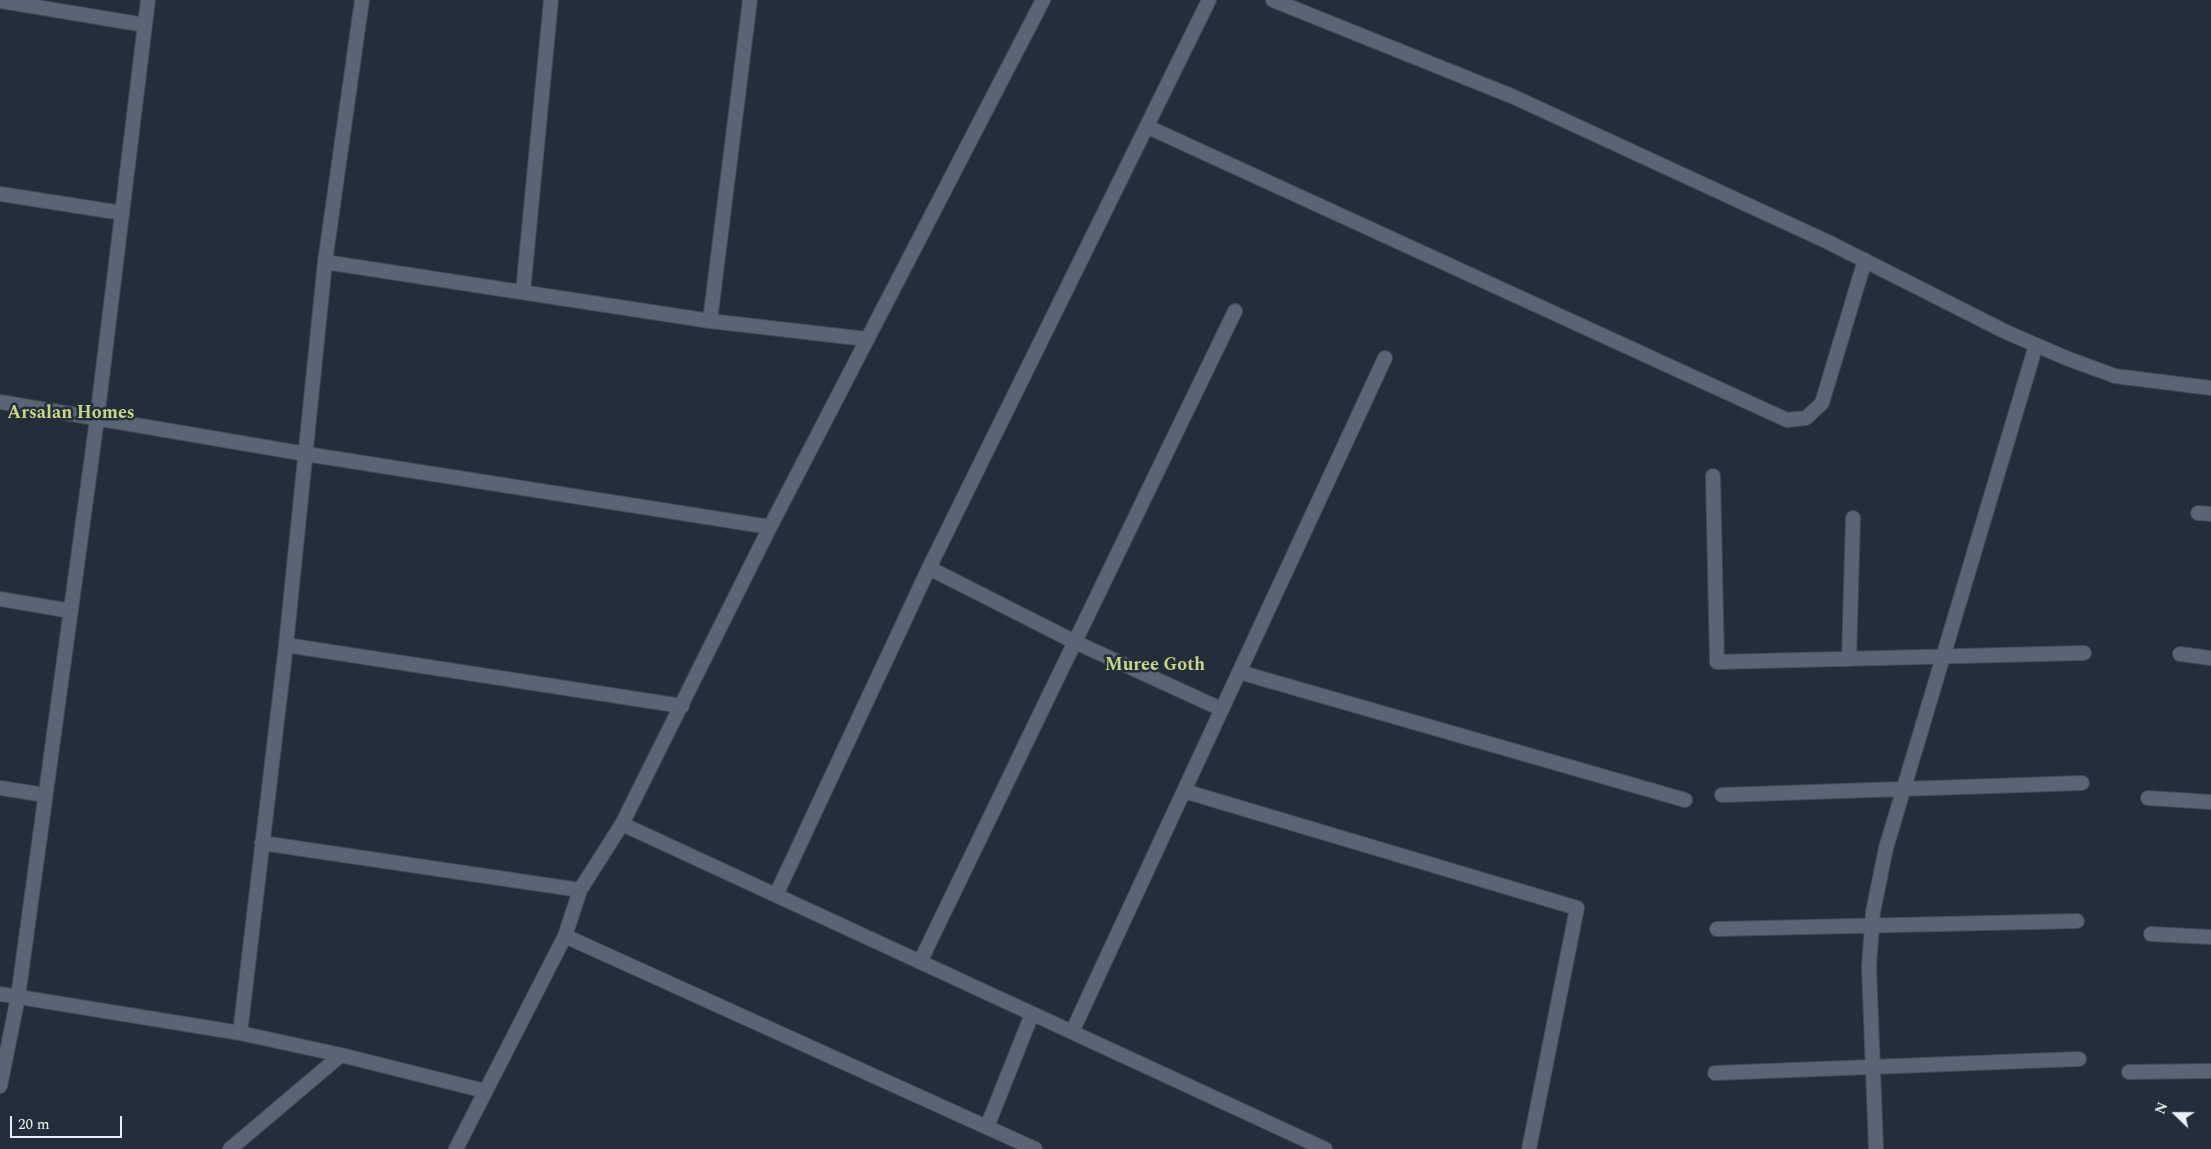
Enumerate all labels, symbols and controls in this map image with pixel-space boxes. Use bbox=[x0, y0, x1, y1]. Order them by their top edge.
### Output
district label: Arsalan Homes bbox=[7, 403, 135, 425]
district label: Muree Goth bbox=[1105, 655, 1205, 677]
north arrow bbox=[2151, 1089, 2201, 1139]
text: N bbox=[2150, 1099, 2174, 1117]
scale bar bbox=[12, 1106, 125, 1138]
text: 20 m bbox=[18, 1113, 50, 1136]

